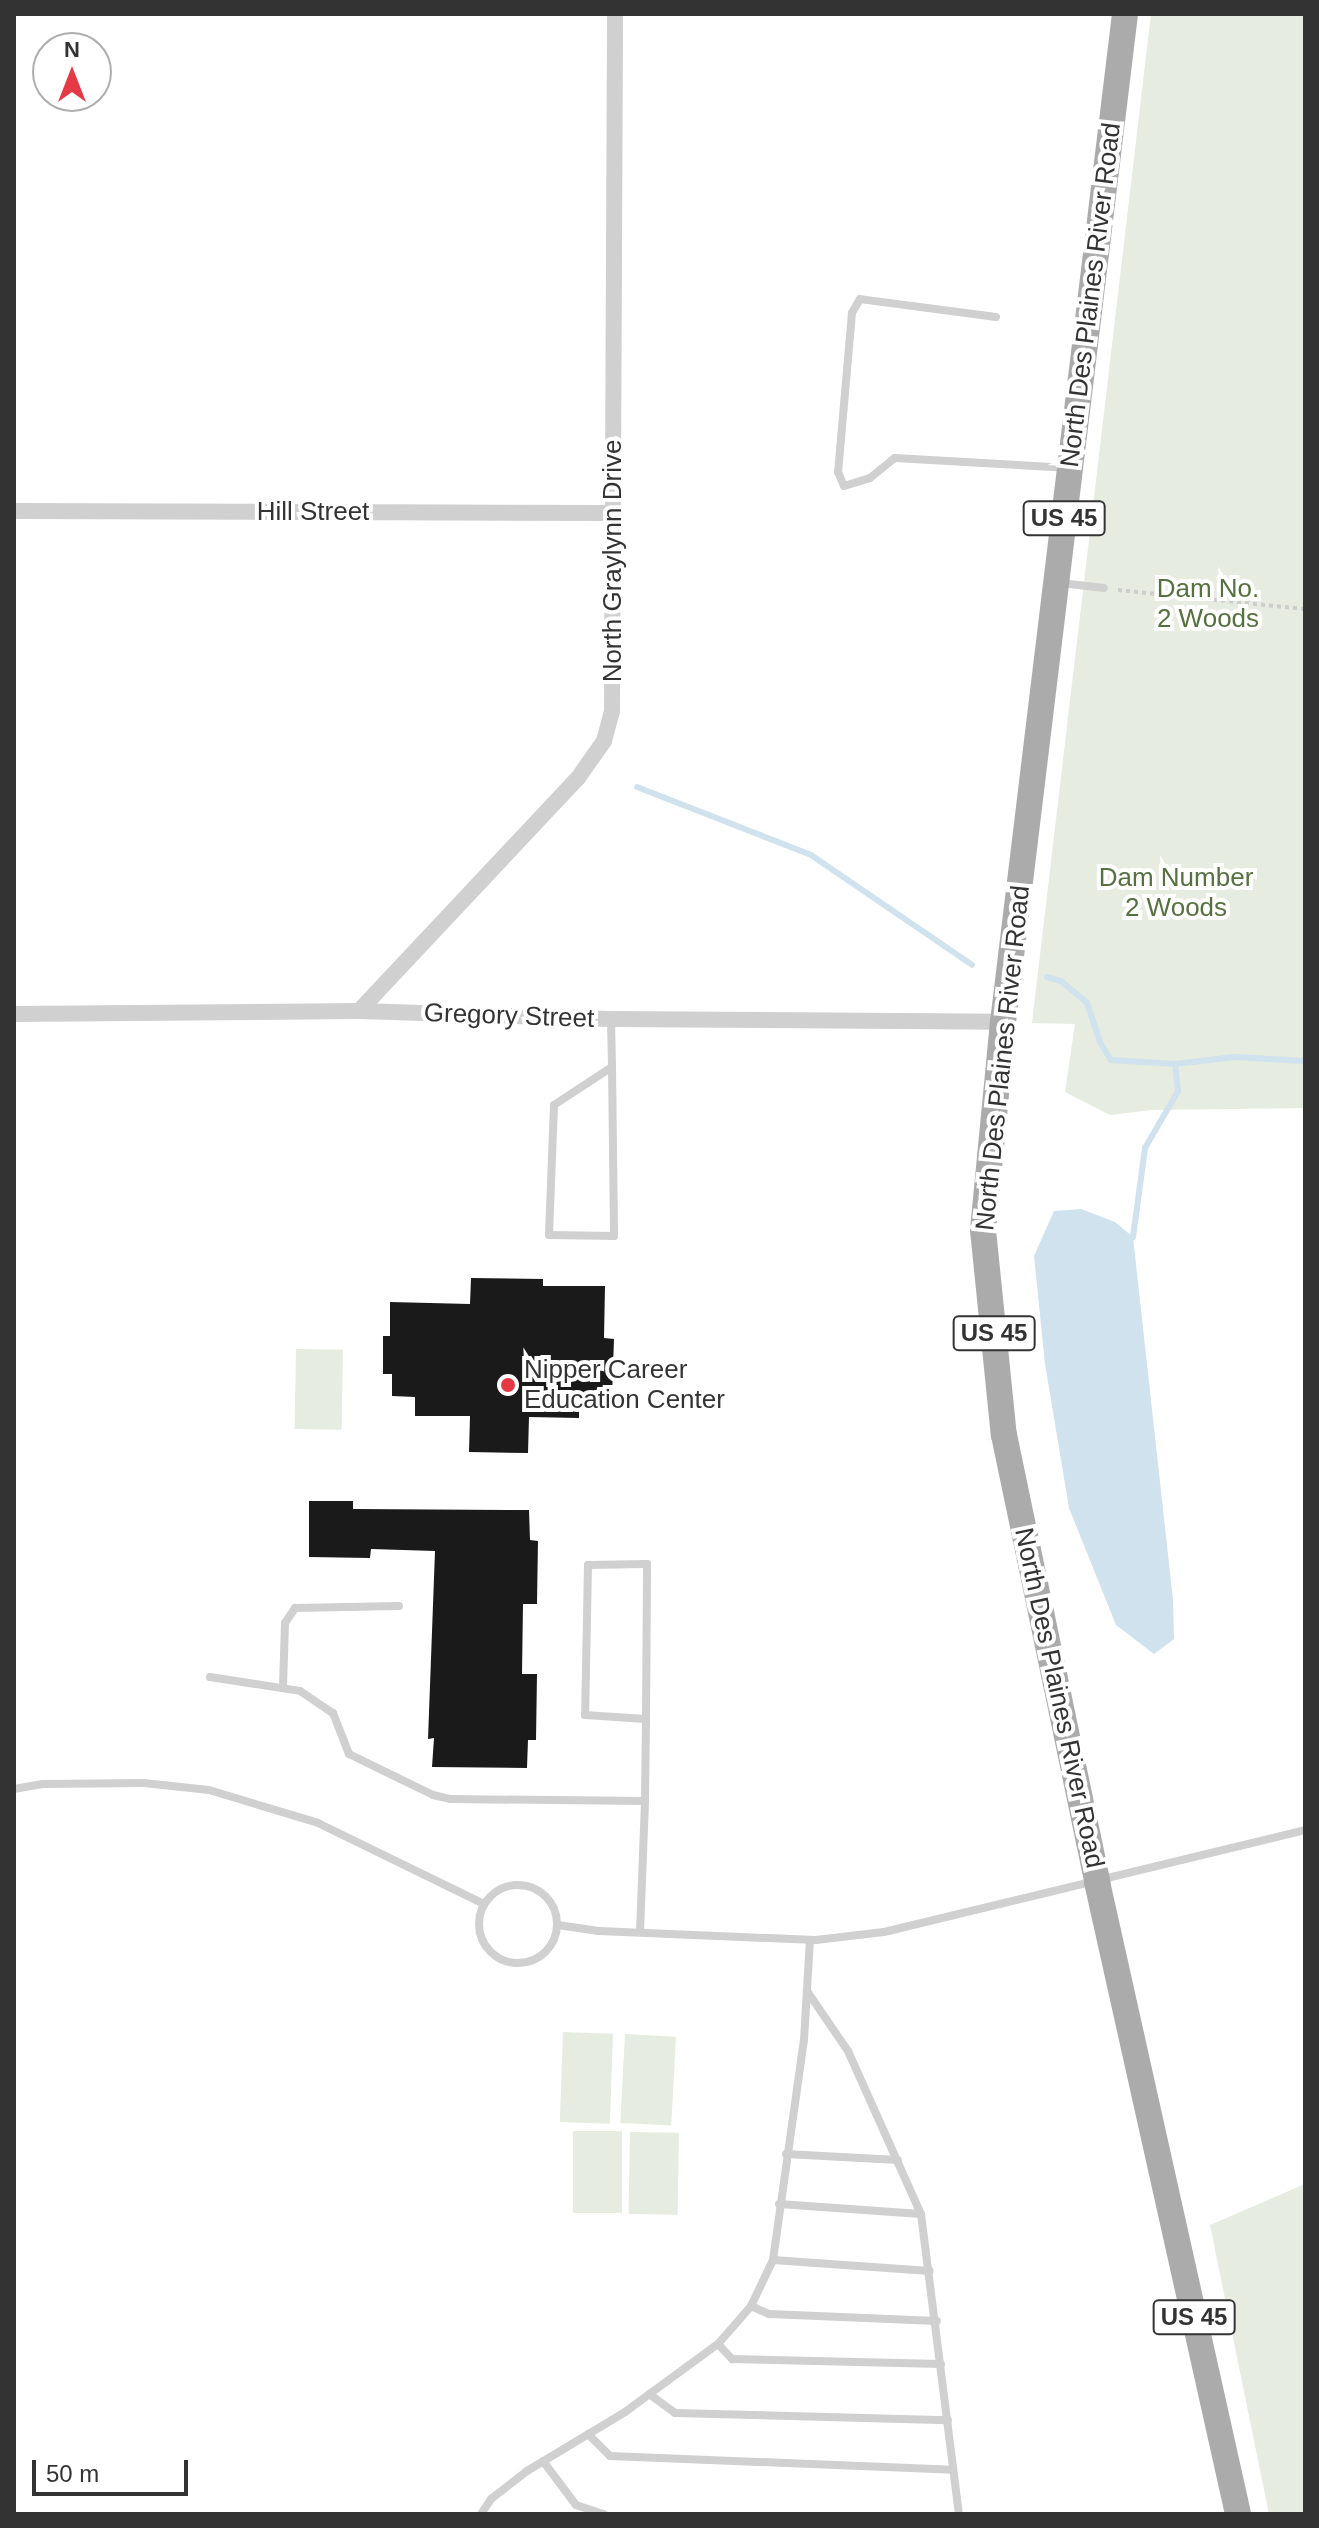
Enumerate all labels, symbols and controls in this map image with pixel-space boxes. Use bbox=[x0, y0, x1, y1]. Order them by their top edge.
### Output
north arrow bbox=[32, 32, 112, 112]
text: N bbox=[64, 37, 80, 62]
street label: North Des Plaines River Road bbox=[1054, 121, 1128, 469]
street label: North Graylynn Drive bbox=[597, 440, 629, 682]
street label: Hill Street bbox=[257, 496, 369, 528]
road number: US 45 bbox=[1022, 498, 1106, 538]
park label: Dam No. 2 Woods bbox=[1157, 573, 1259, 634]
park label: Dam Number 2 Woods bbox=[1099, 862, 1253, 924]
street label: North Des Plaines River Road bbox=[969, 884, 1037, 1232]
street label: Gregory Street bbox=[423, 997, 595, 1035]
road number: US 45 bbox=[952, 1313, 1036, 1353]
place label: Nipper Career Education Center bbox=[524, 1354, 725, 1416]
marker: Nipper Career Education Center bbox=[499, 1376, 517, 1394]
street label: North Des Plaines River Road bbox=[1008, 1525, 1110, 1871]
road number: US 45 bbox=[1152, 2297, 1236, 2337]
scale bar bbox=[36, 2444, 192, 2494]
text: 50 m bbox=[46, 2460, 99, 2487]

